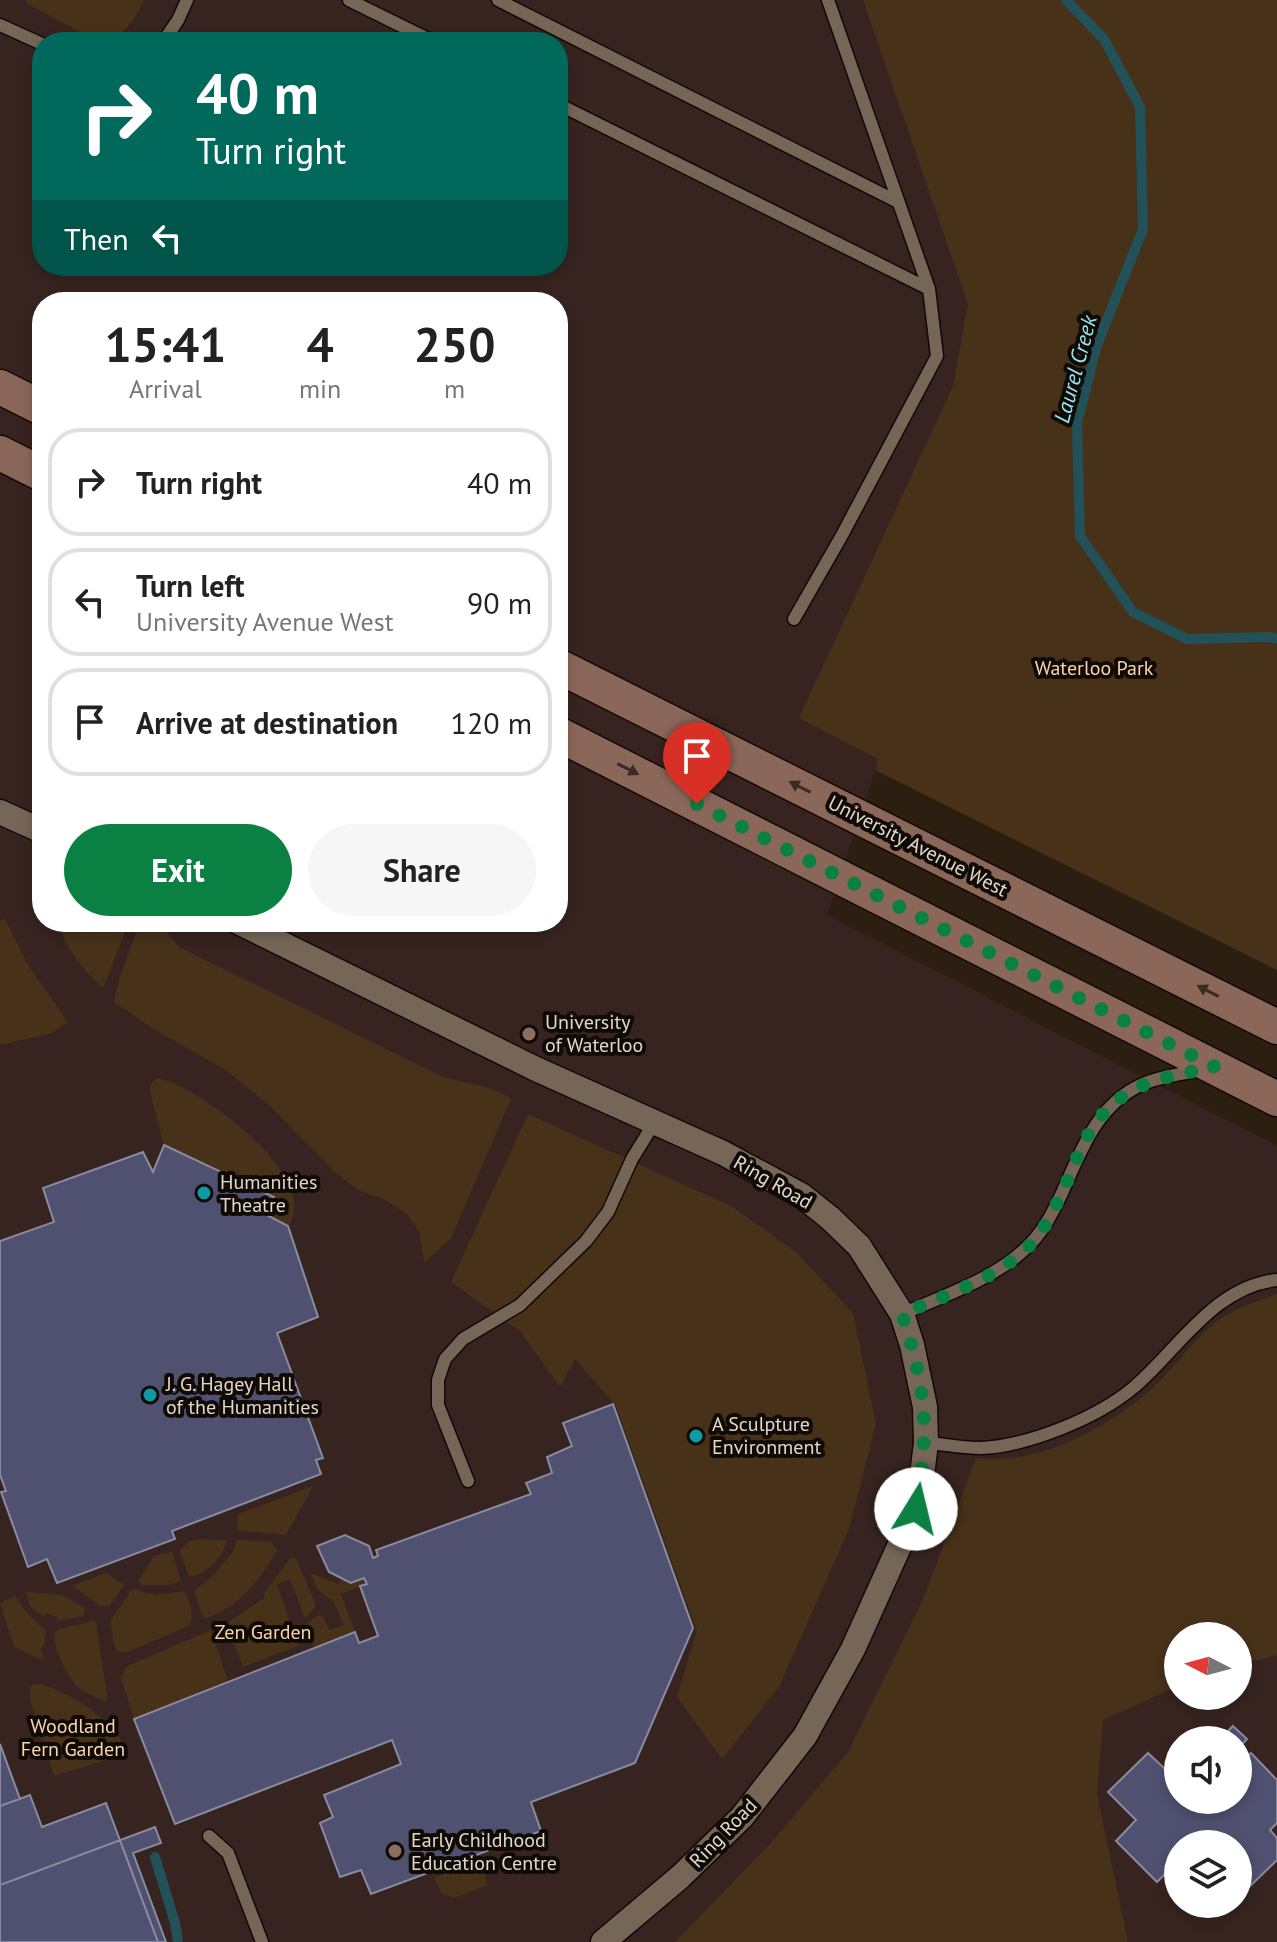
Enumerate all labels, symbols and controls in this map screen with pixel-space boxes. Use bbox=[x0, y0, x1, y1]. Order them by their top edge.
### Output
text: 40 m bbox=[196, 57, 319, 129]
icon: right bbox=[64, 64, 168, 168]
text: Turn right bbox=[196, 127, 346, 174]
icon: left bbox=[145, 216, 189, 260]
text: Then bbox=[64, 219, 129, 258]
water label: Laurel Creek bbox=[1047, 311, 1103, 426]
text: 15:41 bbox=[105, 313, 226, 375]
text: 4 bbox=[306, 313, 334, 375]
text: 250 bbox=[414, 313, 495, 375]
text: Arrival bbox=[129, 372, 202, 405]
text: min bbox=[299, 372, 341, 405]
text: m bbox=[444, 372, 465, 405]
icon: right bbox=[68, 460, 112, 504]
text: Turn right bbox=[136, 463, 262, 502]
text: 40 m bbox=[467, 463, 532, 502]
text: Turn left bbox=[136, 566, 244, 605]
icon: left bbox=[68, 580, 112, 624]
text: 90 m bbox=[467, 583, 532, 622]
text: University Avenue West bbox=[136, 605, 394, 638]
park label: Waterloo Park bbox=[1035, 655, 1154, 681]
icon: arrive bbox=[68, 700, 112, 744]
text: Arrive at destination bbox=[136, 703, 398, 742]
text: 120 m bbox=[451, 703, 532, 742]
pin bbox=[663, 722, 731, 804]
icon: arrive bbox=[675, 734, 719, 778]
one-way arrow bbox=[616, 763, 639, 776]
one-way arrow bbox=[788, 780, 811, 794]
street label: University Avenue West bbox=[824, 789, 1012, 903]
button: Exit bbox=[64, 824, 292, 916]
button: Share bbox=[308, 824, 536, 916]
one-way arrow bbox=[1196, 985, 1219, 998]
place label: University of Waterloo bbox=[545, 1009, 643, 1058]
marker: University of Waterloo bbox=[520, 1025, 538, 1043]
street label: Ring Road bbox=[729, 1149, 817, 1215]
place label: Humanities Theatre bbox=[220, 1169, 317, 1218]
marker: Humanities Theatre bbox=[195, 1184, 213, 1202]
place label: J. G. Hagey Hall of the Humanities bbox=[165, 1371, 319, 1420]
marker: J. G. Hagey Hall of the Humanities bbox=[141, 1386, 159, 1404]
place label: A Sculpture Environment bbox=[712, 1411, 821, 1460]
marker: A Sculpture Environment bbox=[687, 1427, 705, 1445]
position arrow bbox=[874, 1467, 958, 1551]
park label: Zen Garden bbox=[214, 1619, 312, 1645]
north arrow bbox=[1164, 1622, 1252, 1710]
map controls bbox=[1164, 1622, 1252, 1918]
park label: Woodland Fern Garden bbox=[21, 1713, 125, 1762]
button: sound bbox=[1164, 1726, 1252, 1814]
street label: Ring Road bbox=[684, 1793, 762, 1873]
place label: Early Childhood Education Centre bbox=[411, 1827, 557, 1876]
button: layers bbox=[1164, 1830, 1252, 1918]
marker: Early Childhood Education Centre bbox=[386, 1842, 404, 1860]

